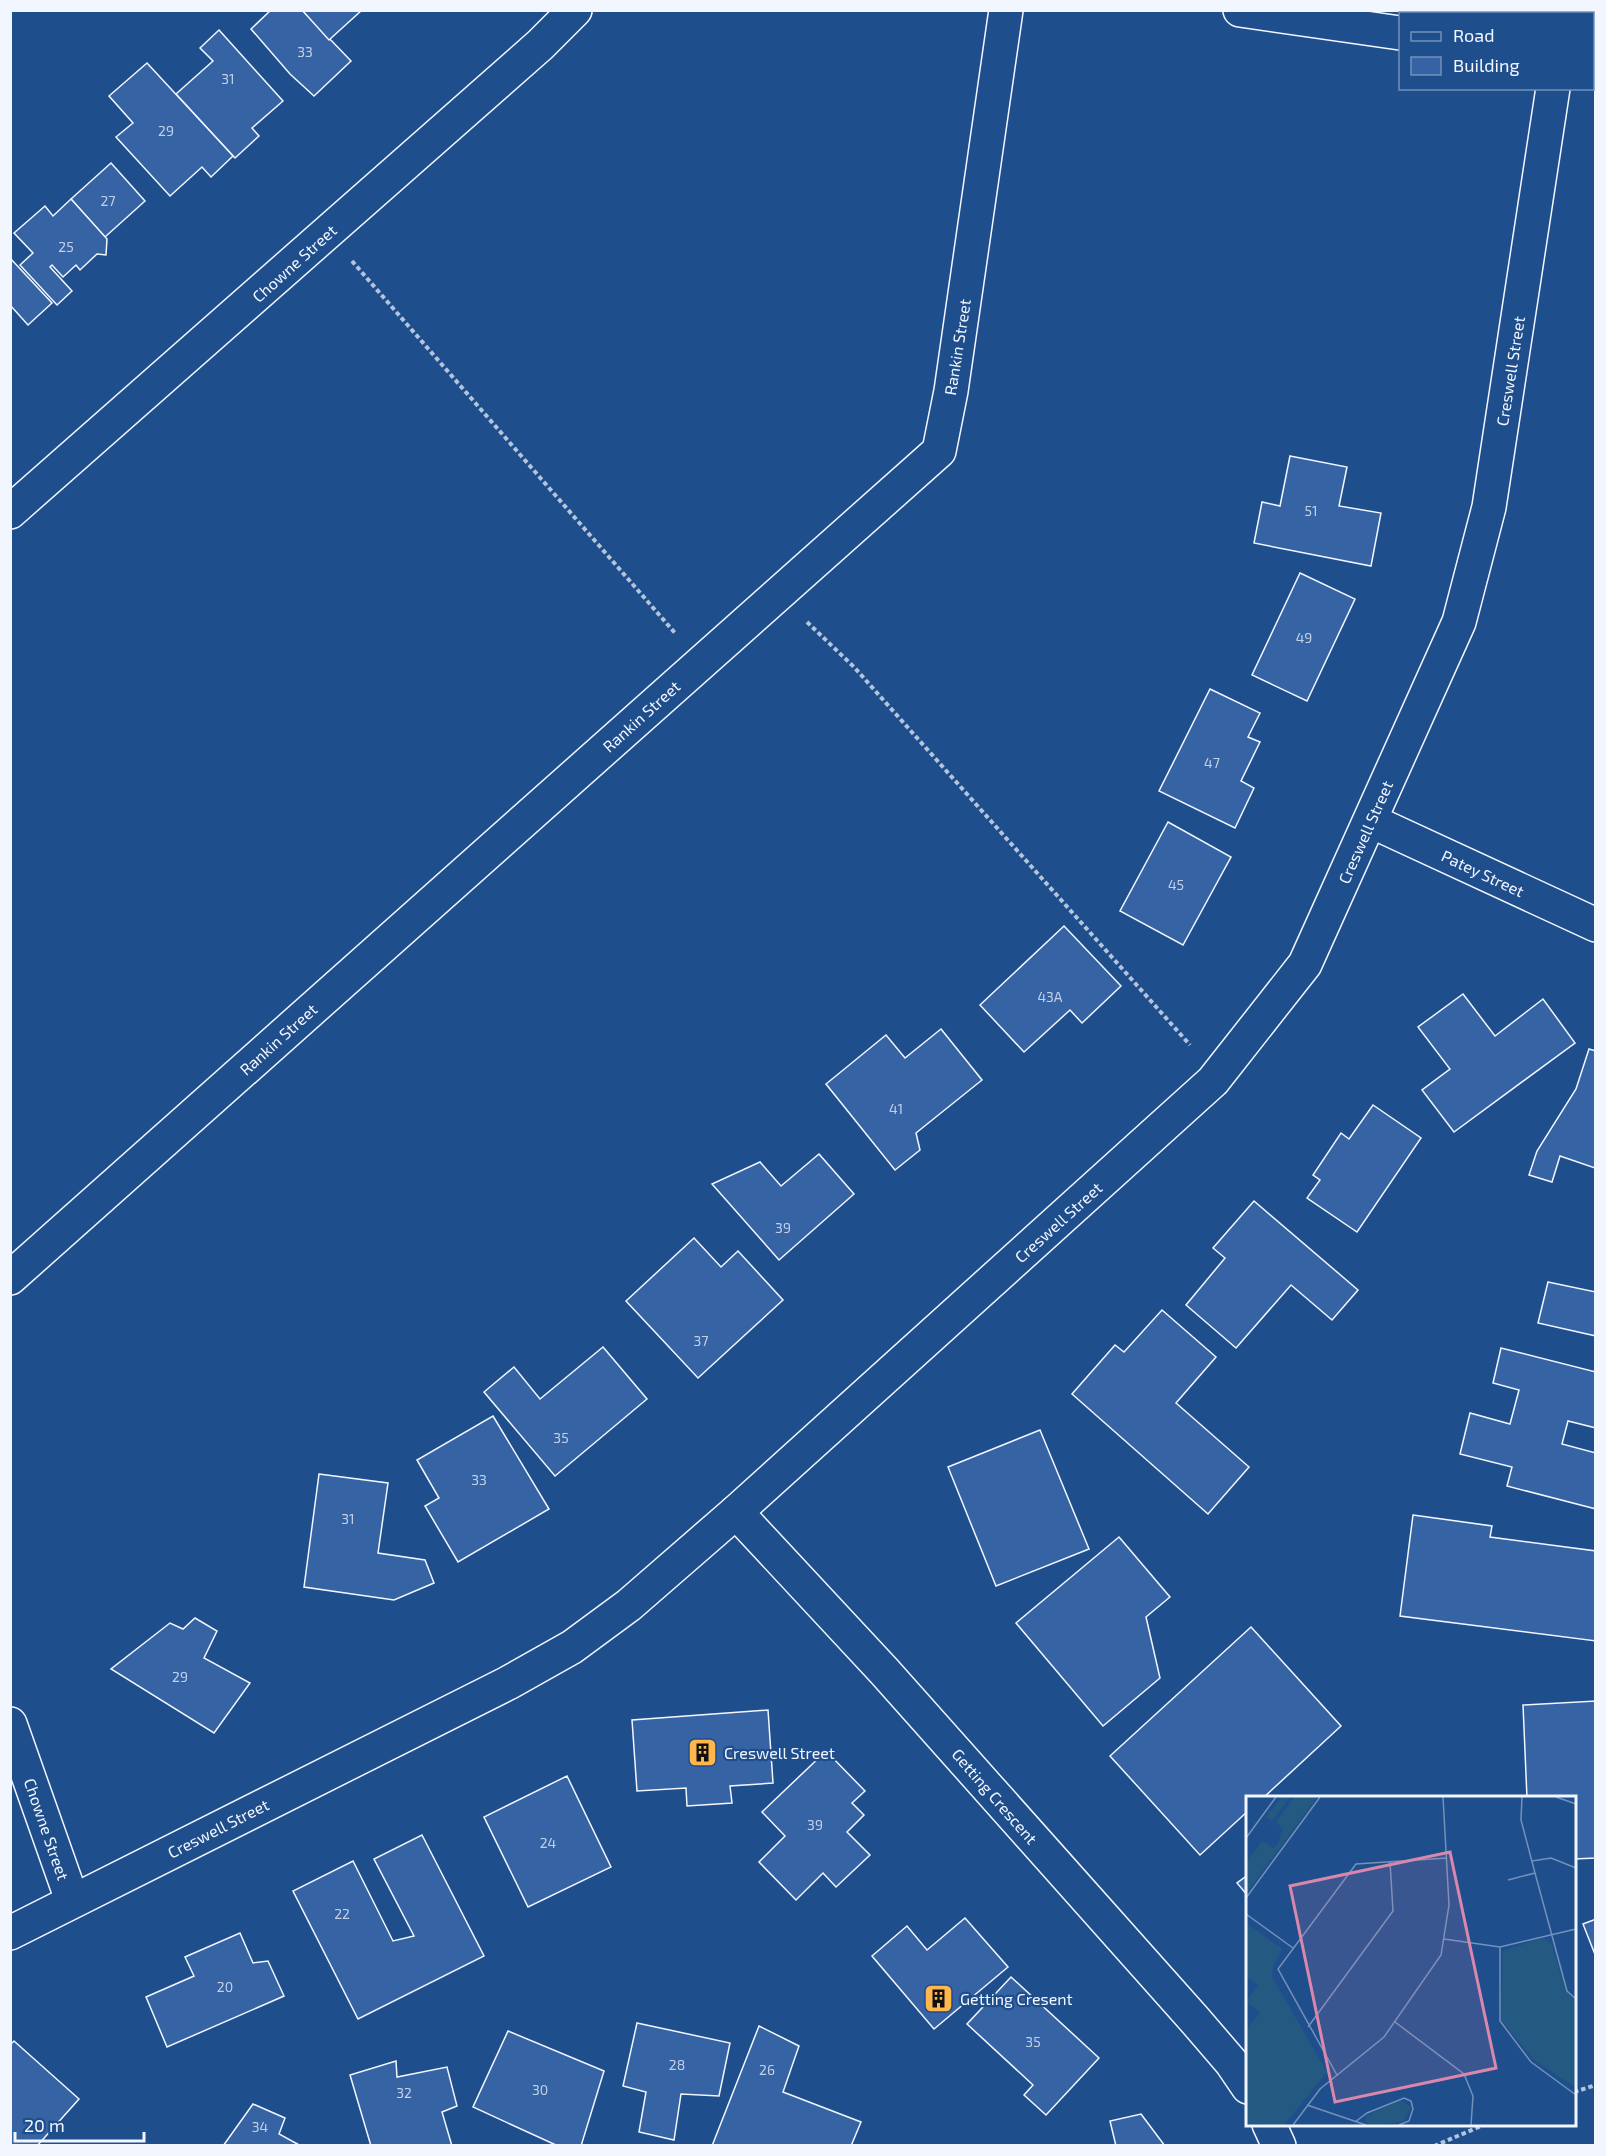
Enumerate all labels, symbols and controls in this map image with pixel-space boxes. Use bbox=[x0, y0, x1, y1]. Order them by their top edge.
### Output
legend bbox=[1399, 12, 1594, 90]
text: Road bbox=[1453, 24, 1494, 46]
house number: 33 bbox=[297, 43, 313, 60]
text: Building bbox=[1453, 54, 1520, 76]
house number: 31 bbox=[221, 70, 235, 87]
house number: 29 bbox=[158, 122, 174, 139]
house number: 27 bbox=[100, 192, 116, 209]
street label: Chowne Street bbox=[248, 220, 340, 306]
house number: 25 bbox=[58, 238, 74, 255]
street label: Rankin Street bbox=[940, 297, 974, 397]
street label: Creswell Street bbox=[1492, 315, 1528, 427]
house number: 51 bbox=[1304, 502, 1318, 519]
house number: 49 bbox=[1296, 629, 1312, 646]
street label: Rankin Street bbox=[598, 676, 684, 756]
house number: 47 bbox=[1204, 754, 1220, 771]
street label: Creswell Street bbox=[1334, 777, 1396, 887]
street label: Patey Street bbox=[1439, 846, 1527, 900]
house number: 45 bbox=[1168, 876, 1184, 893]
house number: 43A bbox=[1037, 988, 1063, 1005]
street label: Rankin Street bbox=[235, 999, 321, 1079]
house number: 41 bbox=[889, 1100, 903, 1117]
street label: Creswell Street bbox=[1010, 1178, 1106, 1266]
house number: 39 bbox=[775, 1219, 791, 1236]
house number: 37 bbox=[694, 1332, 708, 1349]
house number: 35 bbox=[553, 1429, 569, 1446]
house number: 33 bbox=[471, 1471, 487, 1488]
house number: 31 bbox=[341, 1510, 355, 1527]
house number: 29 bbox=[172, 1668, 188, 1685]
building icon: Creswell Street bbox=[687, 1736, 719, 1768]
place label: Creswell Street bbox=[724, 1743, 835, 1762]
street label: Getting Crescent bbox=[948, 1744, 1042, 1848]
street label: Chowne Street bbox=[21, 1776, 73, 1882]
street label: Creswell Street bbox=[164, 1794, 272, 1862]
inset map bbox=[1246, 1796, 1576, 2126]
house number: 39 bbox=[807, 1816, 823, 1833]
house number: 24 bbox=[540, 1834, 556, 1851]
house number: 22 bbox=[334, 1905, 350, 1922]
house number: 20 bbox=[217, 1978, 233, 1995]
building icon: Getting Cresent bbox=[923, 1982, 955, 2014]
place label: Getting Cresent bbox=[960, 1989, 1073, 2008]
house number: 35 bbox=[1025, 2033, 1041, 2050]
house number: 28 bbox=[669, 2056, 685, 2073]
house number: 26 bbox=[759, 2061, 775, 2078]
house number: 30 bbox=[532, 2081, 548, 2098]
house number: 32 bbox=[396, 2084, 412, 2101]
scale bar bbox=[15, 2105, 144, 2143]
text: 20 m bbox=[24, 2114, 65, 2136]
house number: 34 bbox=[252, 2118, 268, 2135]

